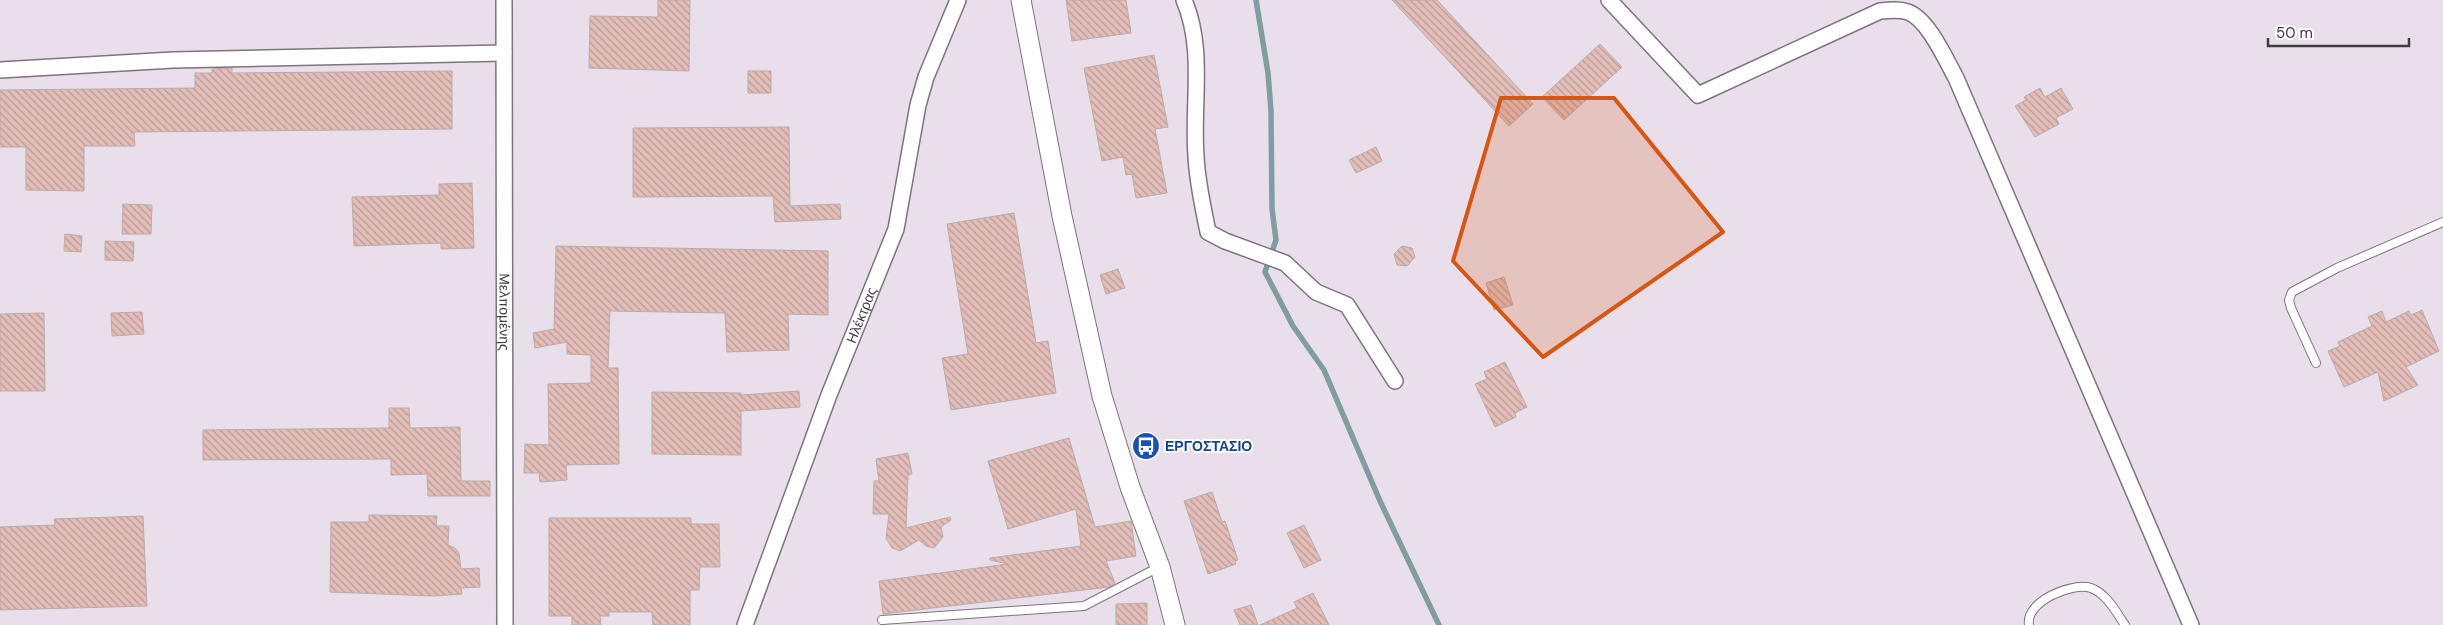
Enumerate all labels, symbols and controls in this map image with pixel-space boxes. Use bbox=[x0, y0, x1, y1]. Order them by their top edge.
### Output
scale bar bbox=[2268, 15, 2409, 47]
text: 50 m bbox=[2276, 23, 2313, 43]
street label: Μελπομένης bbox=[495, 273, 514, 351]
street label: Ηλέκτρας bbox=[842, 284, 881, 346]
bus stop icon: ΕΡΓΟΣΤΑΣΙΟ bbox=[1131, 431, 1161, 461]
place label: ΕΡΓΟΣΤΑΣΙΟ bbox=[1165, 437, 1252, 455]

